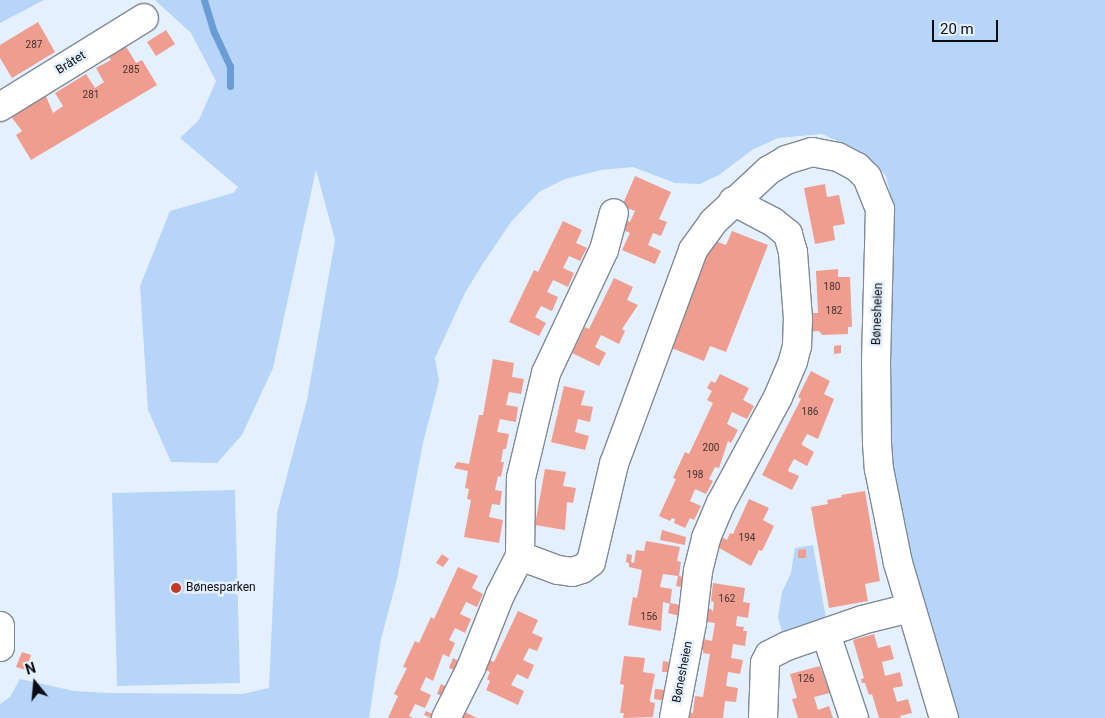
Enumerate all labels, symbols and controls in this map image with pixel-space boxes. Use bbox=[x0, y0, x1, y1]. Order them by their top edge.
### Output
scale bar bbox=[935, 10, 1001, 42]
text: 20 m bbox=[940, 20, 974, 38]
house number: 287 bbox=[26, 39, 42, 51]
street label: Bråtet bbox=[54, 48, 88, 78]
house number: 285 bbox=[123, 64, 139, 76]
house number: 281 bbox=[83, 89, 99, 101]
house number: 180 bbox=[824, 281, 840, 293]
street label: Bønesheien bbox=[870, 283, 886, 345]
house number: 182 bbox=[826, 305, 842, 317]
house number: 186 bbox=[802, 406, 818, 418]
house number: 200 bbox=[703, 442, 719, 454]
house number: 198 bbox=[687, 469, 703, 481]
house number: 194 bbox=[739, 532, 755, 544]
place label: Bønesparken bbox=[186, 581, 256, 595]
marker: Bønesparken bbox=[170, 582, 182, 594]
house number: 162 bbox=[719, 593, 735, 605]
house number: 156 bbox=[641, 611, 657, 623]
street label: Bønesheien bbox=[670, 640, 696, 704]
north arrow bbox=[10, 658, 60, 708]
text: N bbox=[24, 660, 38, 678]
house number: 126 bbox=[798, 673, 814, 685]

